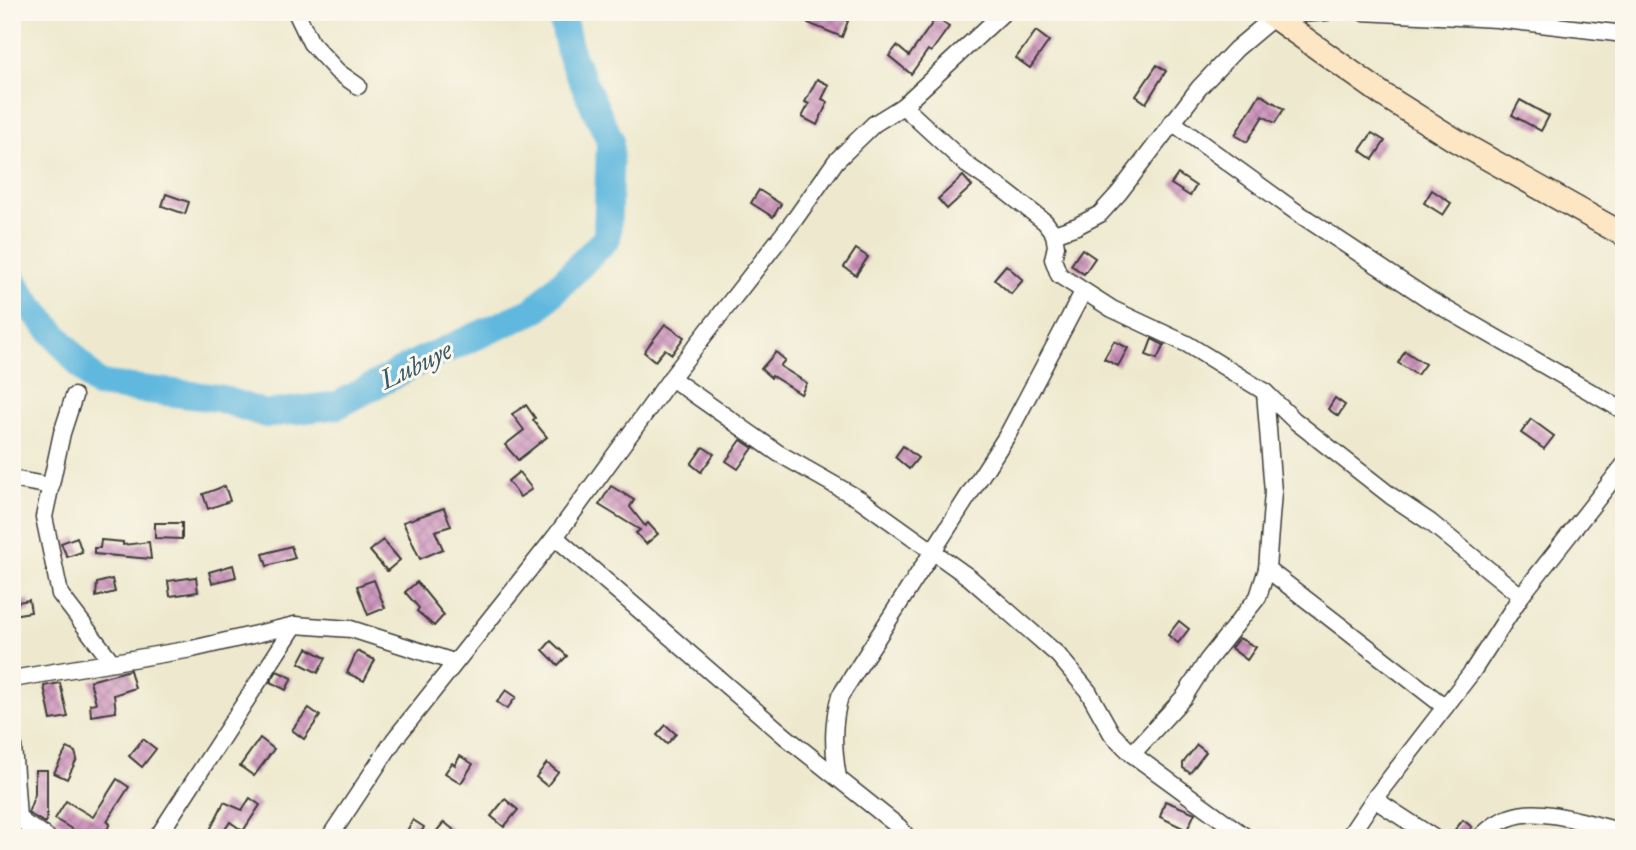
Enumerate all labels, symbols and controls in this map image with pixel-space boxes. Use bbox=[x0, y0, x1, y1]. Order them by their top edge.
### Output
water label: Lubuye bbox=[374, 333, 459, 397]

